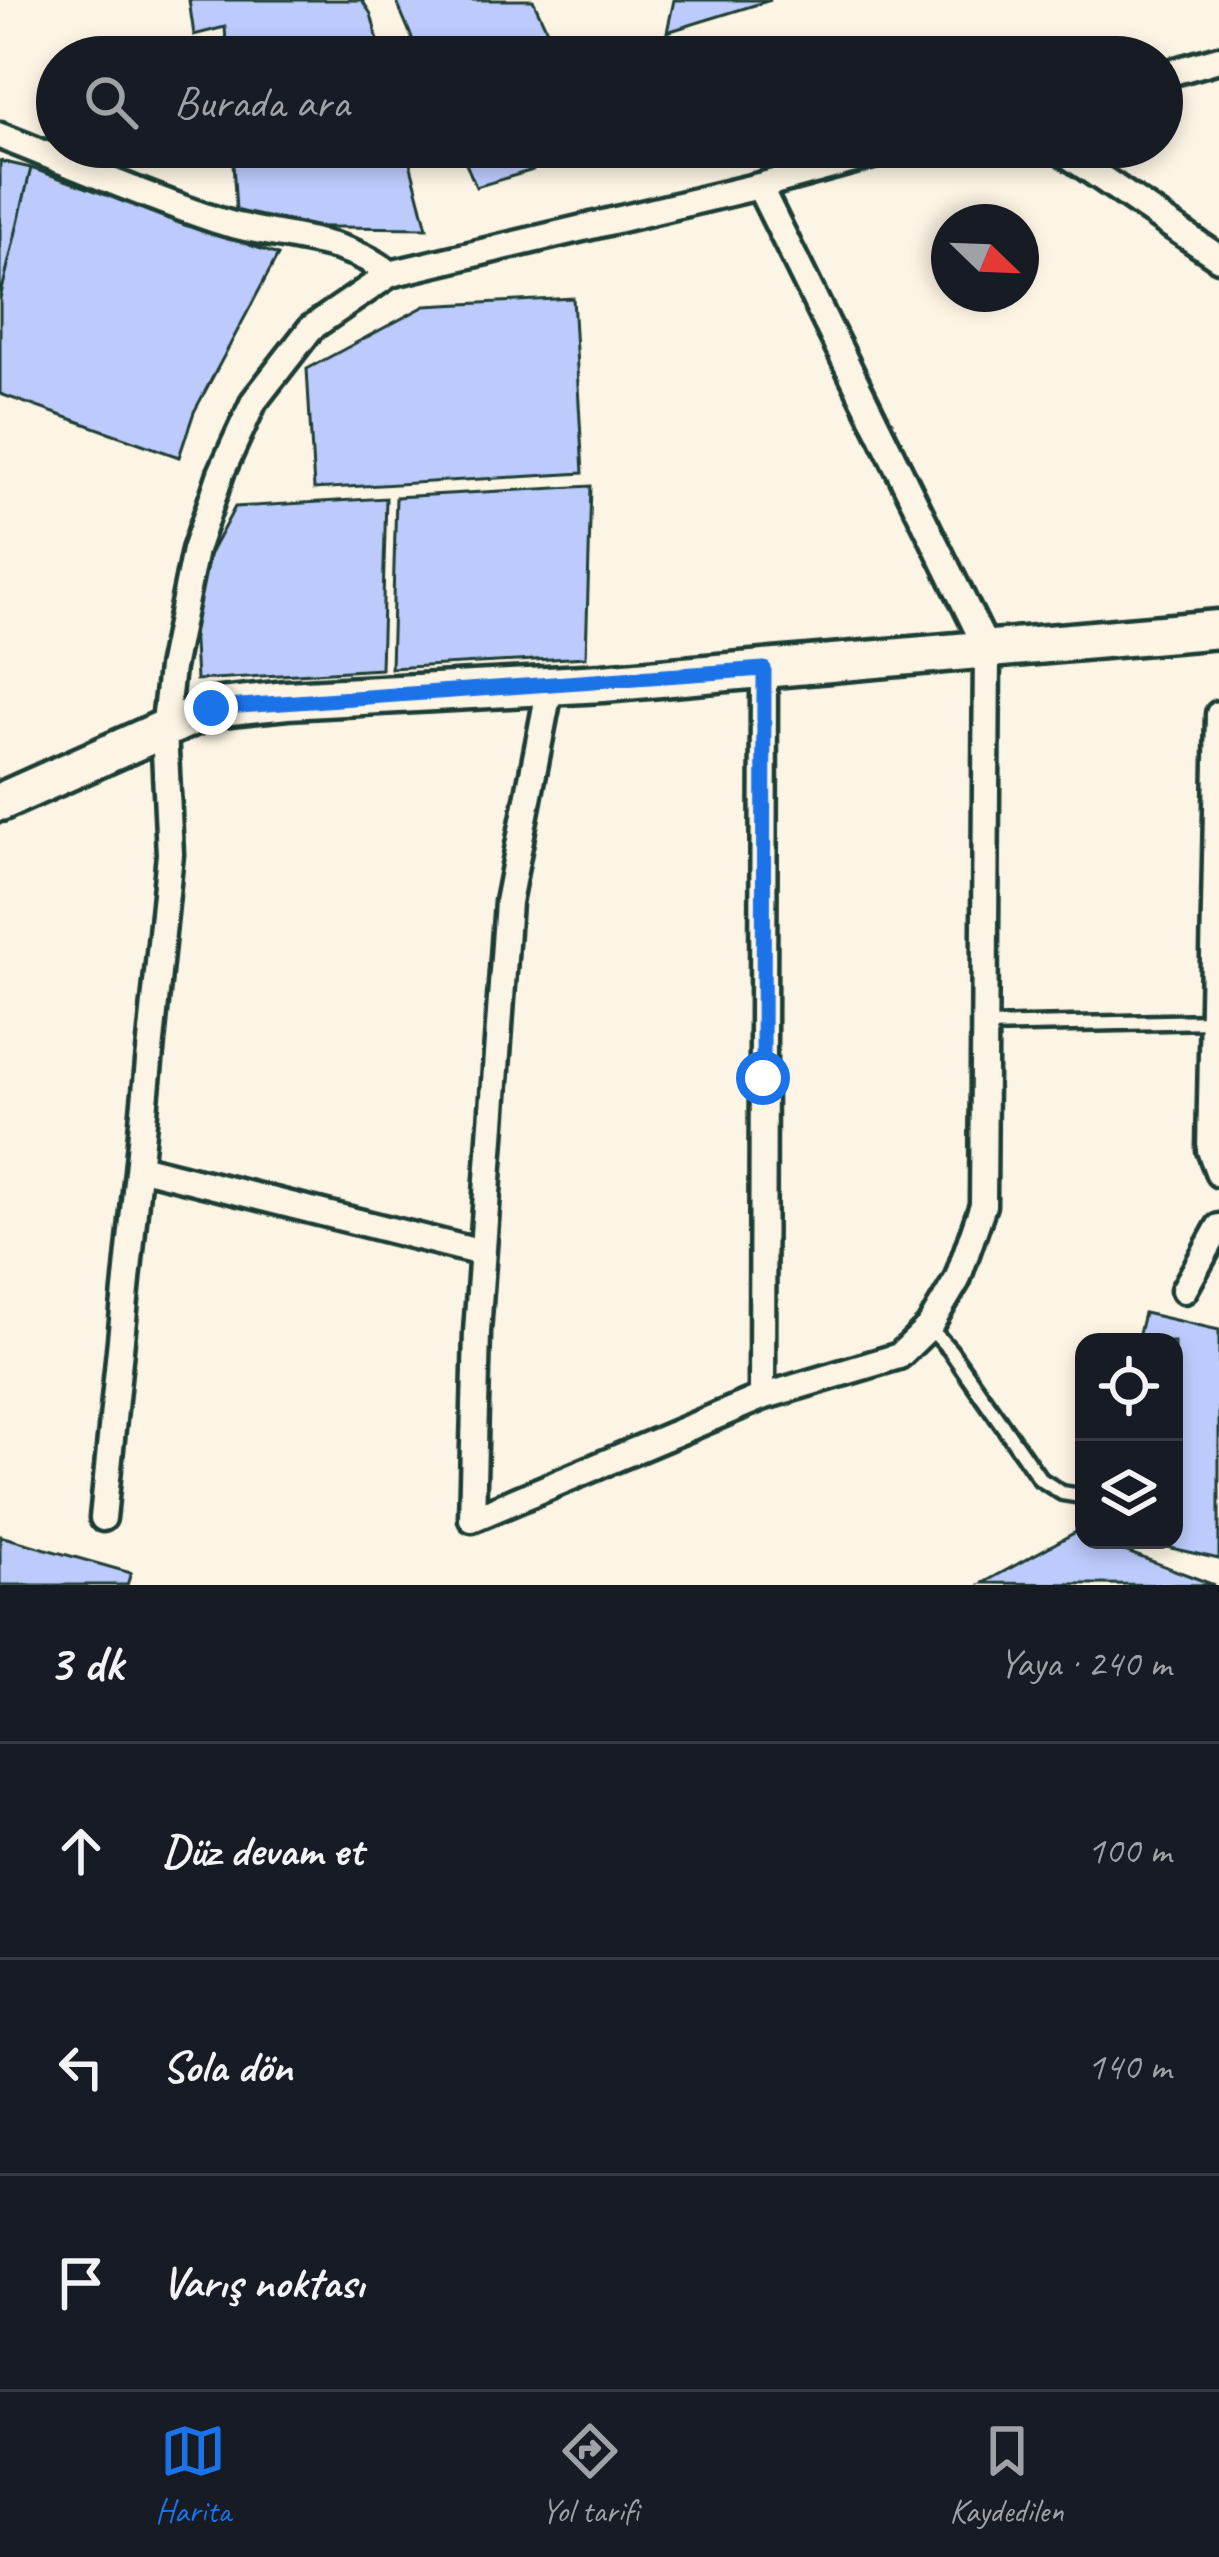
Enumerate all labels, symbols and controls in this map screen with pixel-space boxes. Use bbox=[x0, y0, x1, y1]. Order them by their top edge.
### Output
search box bbox=[36, 36, 1183, 168]
icon: search bbox=[78, 69, 144, 135]
text: Burada ara bbox=[174, 74, 349, 131]
north arrow bbox=[931, 204, 1039, 312]
route end bbox=[184, 681, 238, 735]
route start bbox=[736, 1051, 790, 1105]
map controls bbox=[1075, 1333, 1183, 1549]
button: locate bbox=[1075, 1333, 1183, 1441]
button: layers bbox=[1075, 1441, 1183, 1549]
text: 3 dk bbox=[48, 1631, 123, 1695]
text: Yaya · 240 m bbox=[999, 1639, 1171, 1688]
icon: ahead bbox=[48, 1818, 114, 1884]
text: Düz devam et bbox=[162, 1822, 363, 1879]
text: 100 m bbox=[1087, 1826, 1171, 1875]
icon: left bbox=[48, 2034, 114, 2100]
text: Sola dön bbox=[162, 2038, 292, 2095]
text: 140 m bbox=[1087, 2042, 1171, 2091]
icon: arrive bbox=[48, 2250, 114, 2316]
text: Varış noktası bbox=[162, 2254, 364, 2311]
tab: Harita bbox=[155, 2418, 231, 2532]
tab: Yol tarifi bbox=[542, 2418, 639, 2532]
tab: Kaydedilen bbox=[949, 2418, 1064, 2532]

